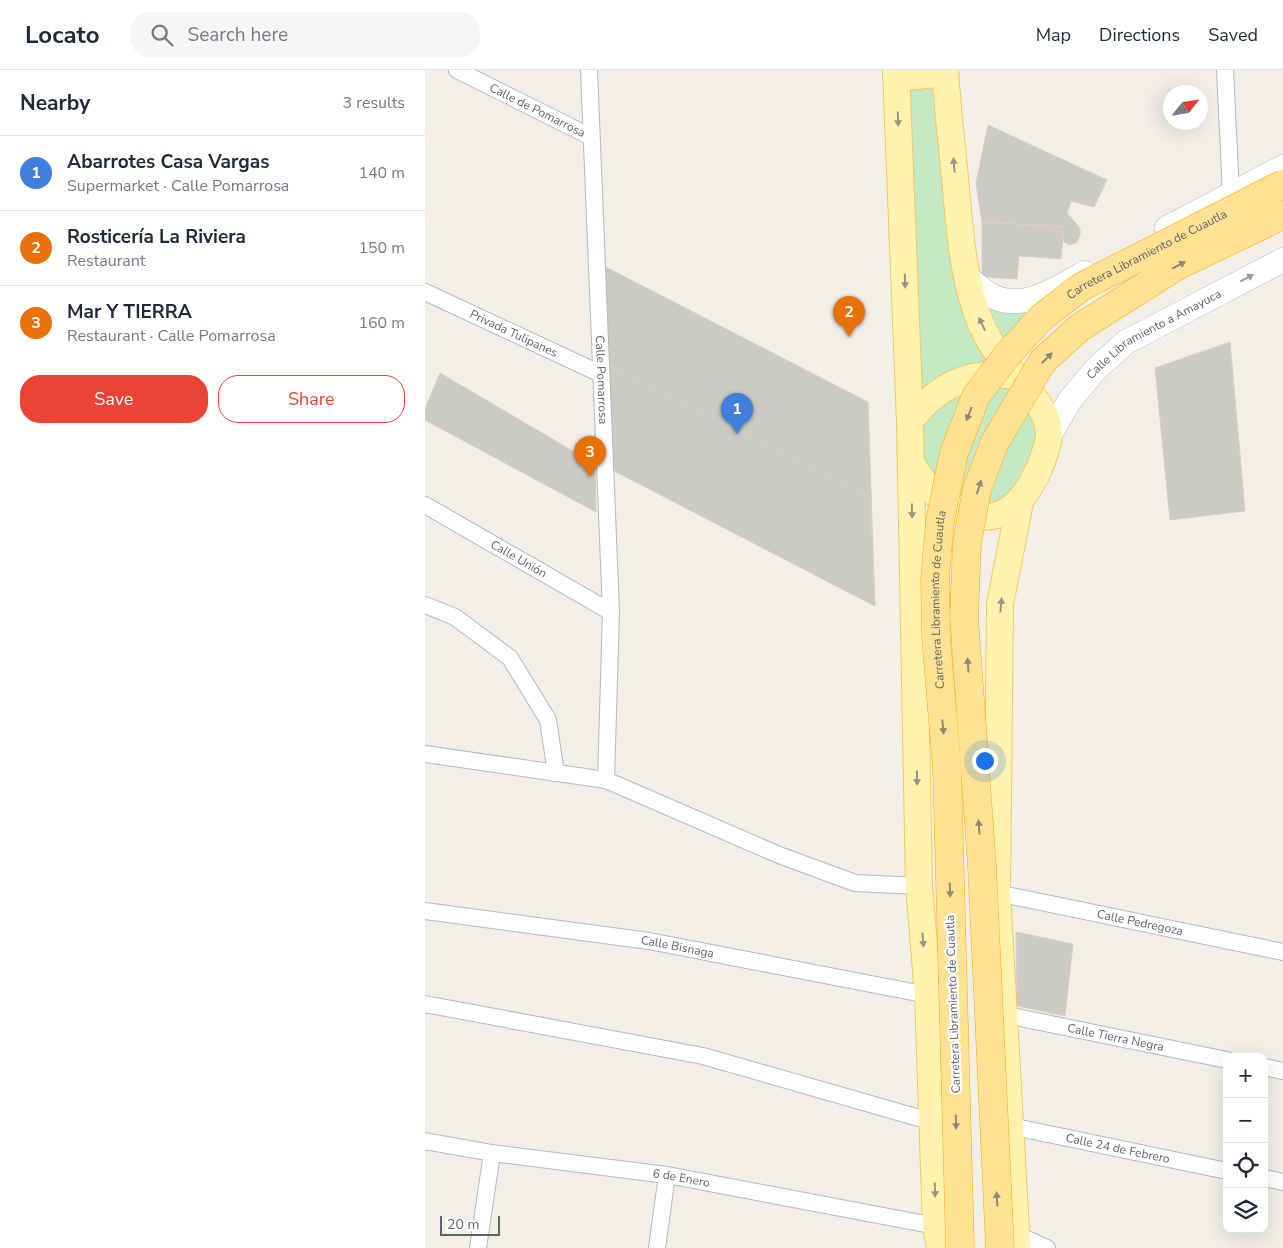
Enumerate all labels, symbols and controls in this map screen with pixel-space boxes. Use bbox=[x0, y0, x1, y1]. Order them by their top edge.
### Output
search box bbox=[130, 12, 480, 57]
text: Locato bbox=[25, 19, 100, 51]
icon: search bbox=[148, 21, 176, 49]
text: Search here bbox=[188, 22, 288, 48]
text: Map bbox=[1036, 23, 1071, 47]
text: Directions bbox=[1099, 23, 1180, 47]
text: Saved bbox=[1208, 23, 1258, 47]
street label: Calle de Pomarrosa bbox=[487, 80, 588, 141]
north arrow bbox=[1163, 85, 1208, 130]
text: Nearby bbox=[20, 89, 90, 117]
text: 3 results bbox=[343, 92, 405, 114]
one-way arrow bbox=[894, 111, 902, 127]
text: Abarrotes Casa Vargas bbox=[67, 149, 269, 175]
one-way arrow bbox=[950, 156, 958, 172]
text: 1 bbox=[31, 162, 41, 184]
text: 140 m bbox=[358, 162, 405, 184]
text: Supermarket · Calle Pomarrosa bbox=[67, 175, 289, 197]
street label: Carretera Libramiento de Cuautla bbox=[1063, 206, 1230, 303]
text: Rosticería La Riviera bbox=[67, 224, 246, 250]
text: 2 bbox=[31, 237, 41, 259]
text: 150 m bbox=[358, 237, 405, 259]
text: Restaurant bbox=[67, 250, 146, 272]
one-way arrow bbox=[1172, 261, 1187, 269]
one-way arrow bbox=[901, 273, 909, 289]
one-way arrow bbox=[1240, 274, 1254, 282]
street label: Calle Libramiento a Amayuca bbox=[1083, 286, 1224, 383]
pin: 2 bbox=[833, 296, 865, 337]
text: Mar Y TIERRA bbox=[67, 299, 192, 325]
street label: Privada Tulipanes bbox=[467, 306, 561, 361]
text: 3 bbox=[31, 312, 41, 334]
text: 160 m bbox=[358, 312, 405, 334]
one-way arrow bbox=[977, 317, 985, 331]
text: Restaurant · Calle Pomarrosa bbox=[67, 325, 276, 347]
street label: Calle Pomarrosa bbox=[592, 335, 611, 424]
one-way arrow bbox=[1041, 352, 1053, 364]
button: Save bbox=[20, 375, 208, 423]
button: Share bbox=[218, 375, 405, 423]
pin: 1 bbox=[721, 393, 753, 434]
one-way arrow bbox=[965, 407, 973, 422]
pin: 3 bbox=[574, 436, 606, 477]
one-way arrow bbox=[975, 479, 983, 494]
one-way arrow bbox=[908, 503, 916, 519]
street label: Carretera Libramiento de Cuautla bbox=[927, 509, 950, 690]
street label: Calle Unión bbox=[487, 536, 550, 581]
one-way arrow bbox=[997, 597, 1005, 613]
one-way arrow bbox=[963, 657, 971, 673]
one-way arrow bbox=[940, 720, 948, 736]
your location bbox=[972, 748, 998, 774]
one-way arrow bbox=[913, 770, 921, 786]
one-way arrow bbox=[974, 819, 982, 835]
one-way arrow bbox=[946, 882, 954, 898]
street label: Calle Pedregoza bbox=[1095, 906, 1185, 939]
street label: Carretera Libramiento de Cuautla bbox=[942, 914, 964, 1094]
street label: Calle Bisnaga bbox=[640, 932, 715, 961]
one-way arrow bbox=[920, 933, 928, 949]
street label: Calle Tierra Negra bbox=[1066, 1020, 1165, 1055]
map controls bbox=[1223, 1053, 1268, 1233]
button: + bbox=[1223, 1053, 1268, 1098]
button: − bbox=[1223, 1098, 1268, 1143]
one-way arrow bbox=[953, 1114, 961, 1130]
street label: Calle 24 de Febrero bbox=[1064, 1130, 1172, 1167]
button: locate bbox=[1223, 1143, 1268, 1188]
street label: 6 de Enero bbox=[652, 1165, 712, 1191]
one-way arrow bbox=[931, 1182, 939, 1198]
button: layers bbox=[1223, 1188, 1268, 1233]
one-way arrow bbox=[993, 1191, 1001, 1207]
scale bar bbox=[440, 1213, 500, 1236]
text: 20 m bbox=[447, 1215, 479, 1234]

